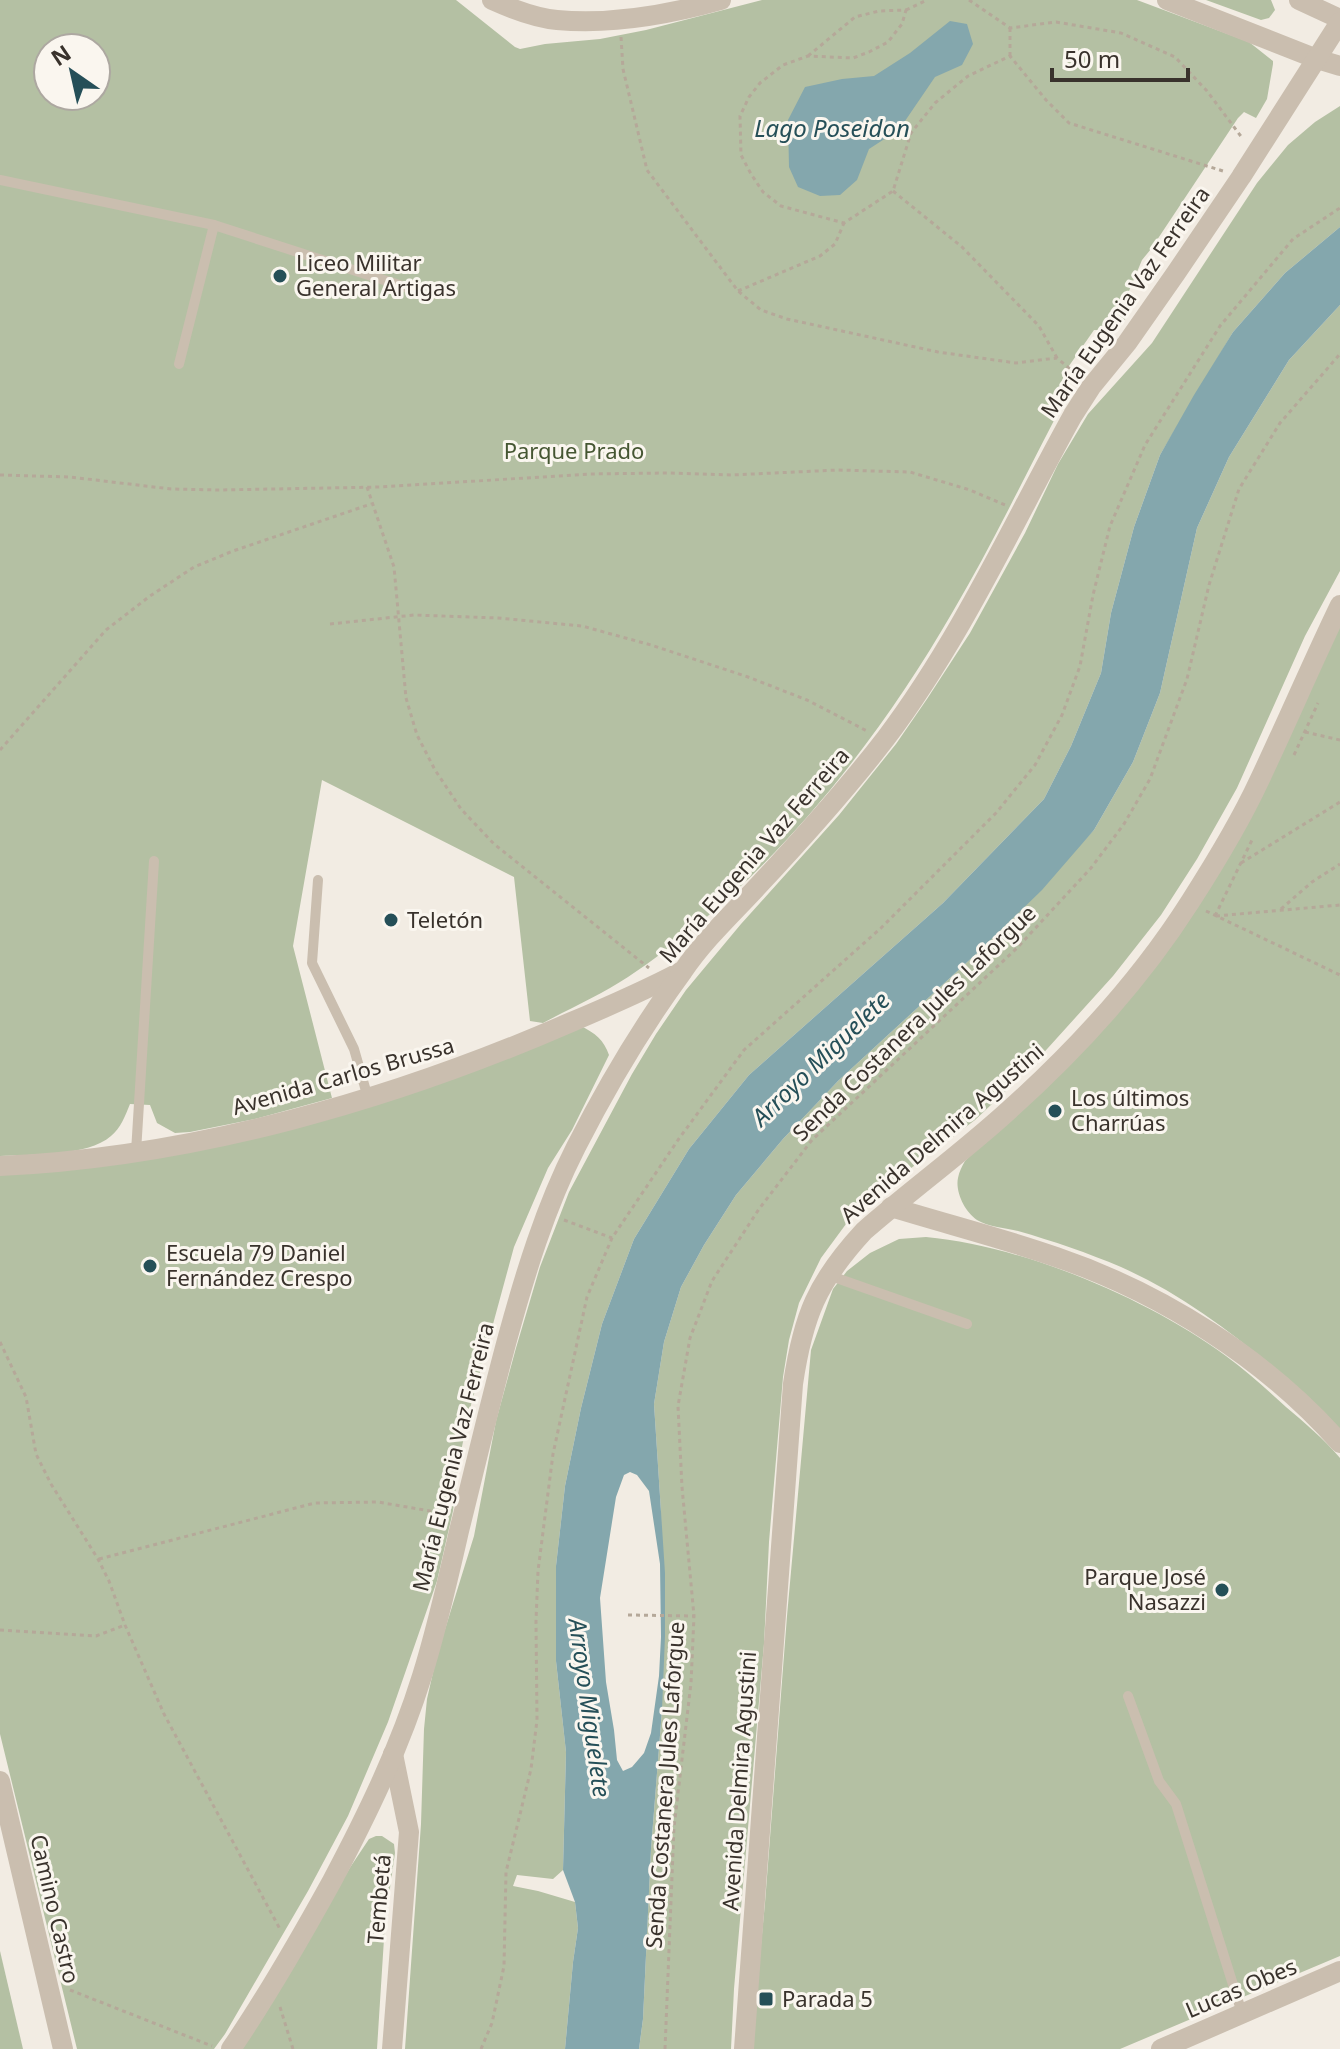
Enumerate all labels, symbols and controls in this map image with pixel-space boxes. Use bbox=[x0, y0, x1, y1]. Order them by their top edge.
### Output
north arrow bbox=[32, 32, 112, 112]
scale bar bbox=[1052, 32, 1188, 82]
text: N bbox=[44, 37, 76, 72]
text: 50 m bbox=[1064, 42, 1120, 75]
water label: Lago Poseidon bbox=[754, 111, 910, 144]
street label: María Eugenia Vaz Ferreira bbox=[1033, 180, 1216, 423]
place label: Liceo Militar General Artigas bbox=[296, 247, 456, 302]
marker: Liceo Militar General Artigas bbox=[271, 267, 289, 285]
park label: Parque Prado bbox=[504, 435, 644, 465]
street label: María Eugenia Vaz Ferreira bbox=[651, 740, 855, 968]
street label: Senda Costanera Jules Laforgue bbox=[785, 898, 1042, 1147]
place label: Teletón bbox=[407, 904, 483, 934]
marker: Teletón bbox=[382, 911, 400, 929]
water label: Arroyo Miguelete bbox=[742, 983, 896, 1134]
street label: Avenida Carlos Brussa bbox=[228, 1029, 457, 1121]
street label: Avenida Delmira Agustini bbox=[833, 1036, 1049, 1229]
place label: Los últimos Charrúas bbox=[1071, 1082, 1189, 1137]
marker: Los últimos Charrúas bbox=[1046, 1102, 1064, 1120]
place label: Escuela 79 Daniel Fernández Crespo bbox=[166, 1237, 353, 1292]
marker: Escuela 79 Daniel Fernández Crespo bbox=[141, 1257, 159, 1275]
street label: María Eugenia Vaz Ferreira bbox=[404, 1319, 500, 1594]
place label: Parque José Nasazzi bbox=[1084, 1561, 1206, 1616]
marker: Parque José Nasazzi bbox=[1213, 1581, 1231, 1599]
water label: Arroyo Miguelete bbox=[561, 1614, 619, 1799]
street label: Senda Costanera Jules Laforgue bbox=[638, 1621, 690, 1949]
street label: Avenida Delmira Agustini bbox=[714, 1650, 762, 1912]
street label: Camino Castro bbox=[24, 1831, 88, 1986]
street label: Tembetá bbox=[359, 1853, 397, 1945]
street label: Lucas Obes bbox=[1180, 1950, 1301, 2024]
place label: Parada 5 bbox=[782, 1983, 873, 2013]
marker: Parada 5 bbox=[757, 1990, 775, 2008]

